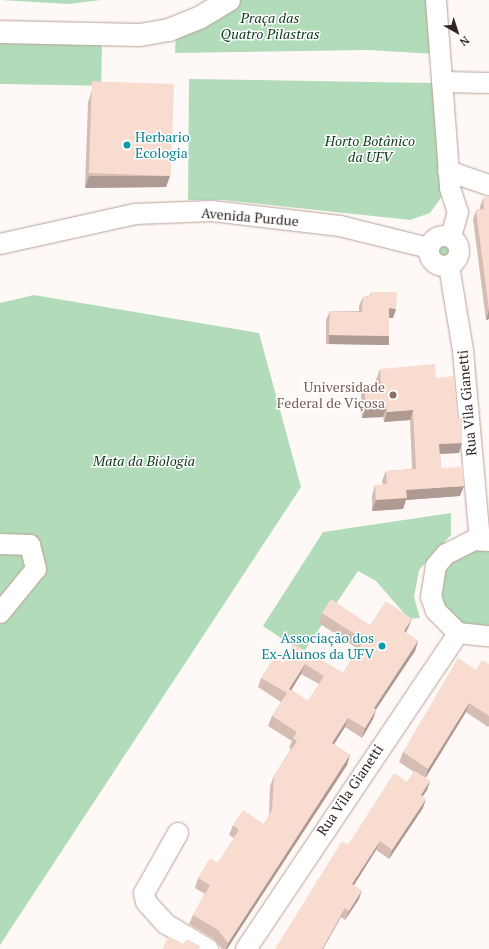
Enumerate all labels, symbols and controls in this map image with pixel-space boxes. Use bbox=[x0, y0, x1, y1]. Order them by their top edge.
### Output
park label: Praça das Quatro Pilastras bbox=[220, 10, 320, 42]
north arrow bbox=[437, 12, 477, 52]
text: N bbox=[457, 33, 472, 49]
place label: Herbario Ecologia bbox=[135, 129, 190, 162]
park label: Horto Botânico da UFV bbox=[325, 133, 415, 166]
marker: Herbario Ecologia bbox=[122, 140, 132, 150]
street label: Avenida Purdue bbox=[201, 204, 299, 230]
street label: Rua Vila Gianetti bbox=[454, 349, 480, 457]
place label: Universidade Federal de Viçosa bbox=[276, 379, 385, 412]
marker: Universidade Federal de Viçosa bbox=[388, 390, 398, 400]
park label: Mata da Biologia bbox=[93, 453, 195, 469]
place label: Associação dos Ex-Alunos da UFV bbox=[261, 630, 374, 662]
marker: Associação dos Ex-Alunos da UFV bbox=[377, 641, 387, 651]
street label: Rua Vila Gianetti bbox=[313, 741, 387, 839]

